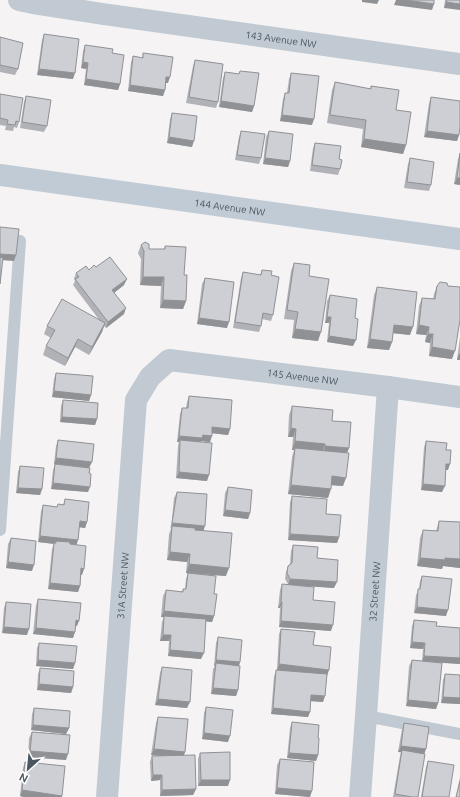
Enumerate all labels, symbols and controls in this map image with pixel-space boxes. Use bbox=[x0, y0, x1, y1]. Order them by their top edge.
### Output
street label: 143 Avenue NW bbox=[245, 29, 317, 49]
street label: 144 Avenue NW bbox=[194, 197, 266, 217]
street label: 145 Avenue NW bbox=[266, 367, 339, 386]
street label: 31A Street NW bbox=[115, 552, 130, 619]
street label: 32 Street NW bbox=[367, 561, 382, 622]
north arrow bbox=[8, 749, 48, 789]
text: N bbox=[17, 771, 30, 785]

